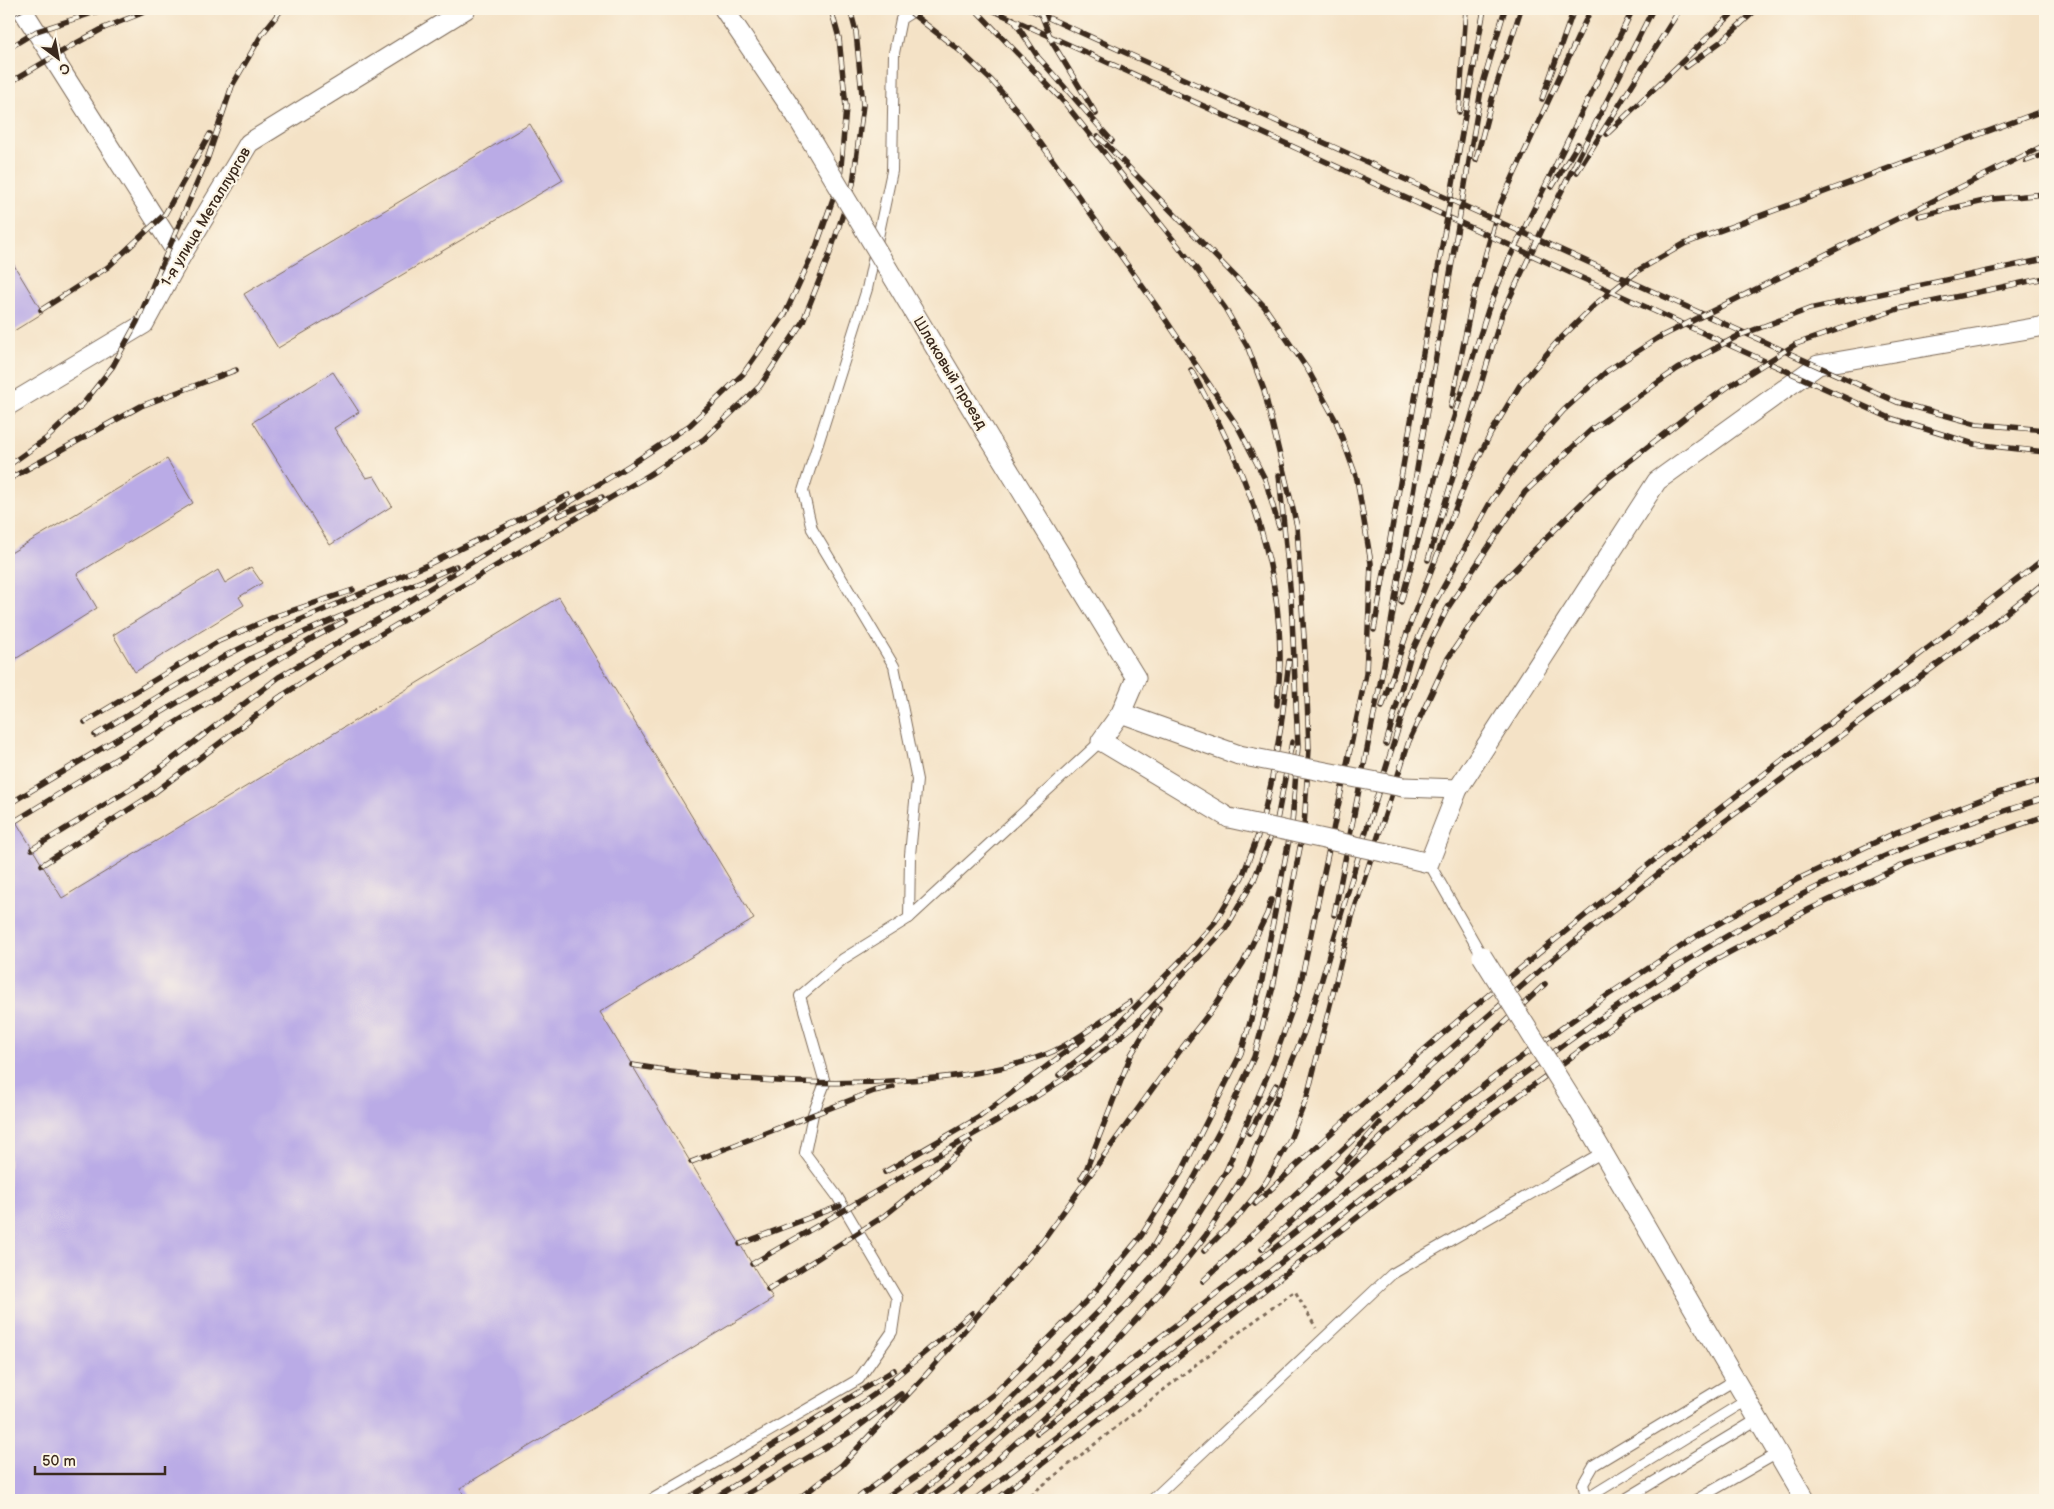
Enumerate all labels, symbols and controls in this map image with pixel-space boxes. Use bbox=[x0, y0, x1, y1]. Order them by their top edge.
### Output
north arrow bbox=[32, 32, 82, 82]
text: С bbox=[56, 59, 73, 79]
street label: 1-я улица Металлургов bbox=[157, 144, 255, 290]
street label: Шлаковый проезд bbox=[909, 313, 991, 433]
scale bar bbox=[35, 1444, 165, 1476]
text: 50 m bbox=[42, 1452, 76, 1471]

